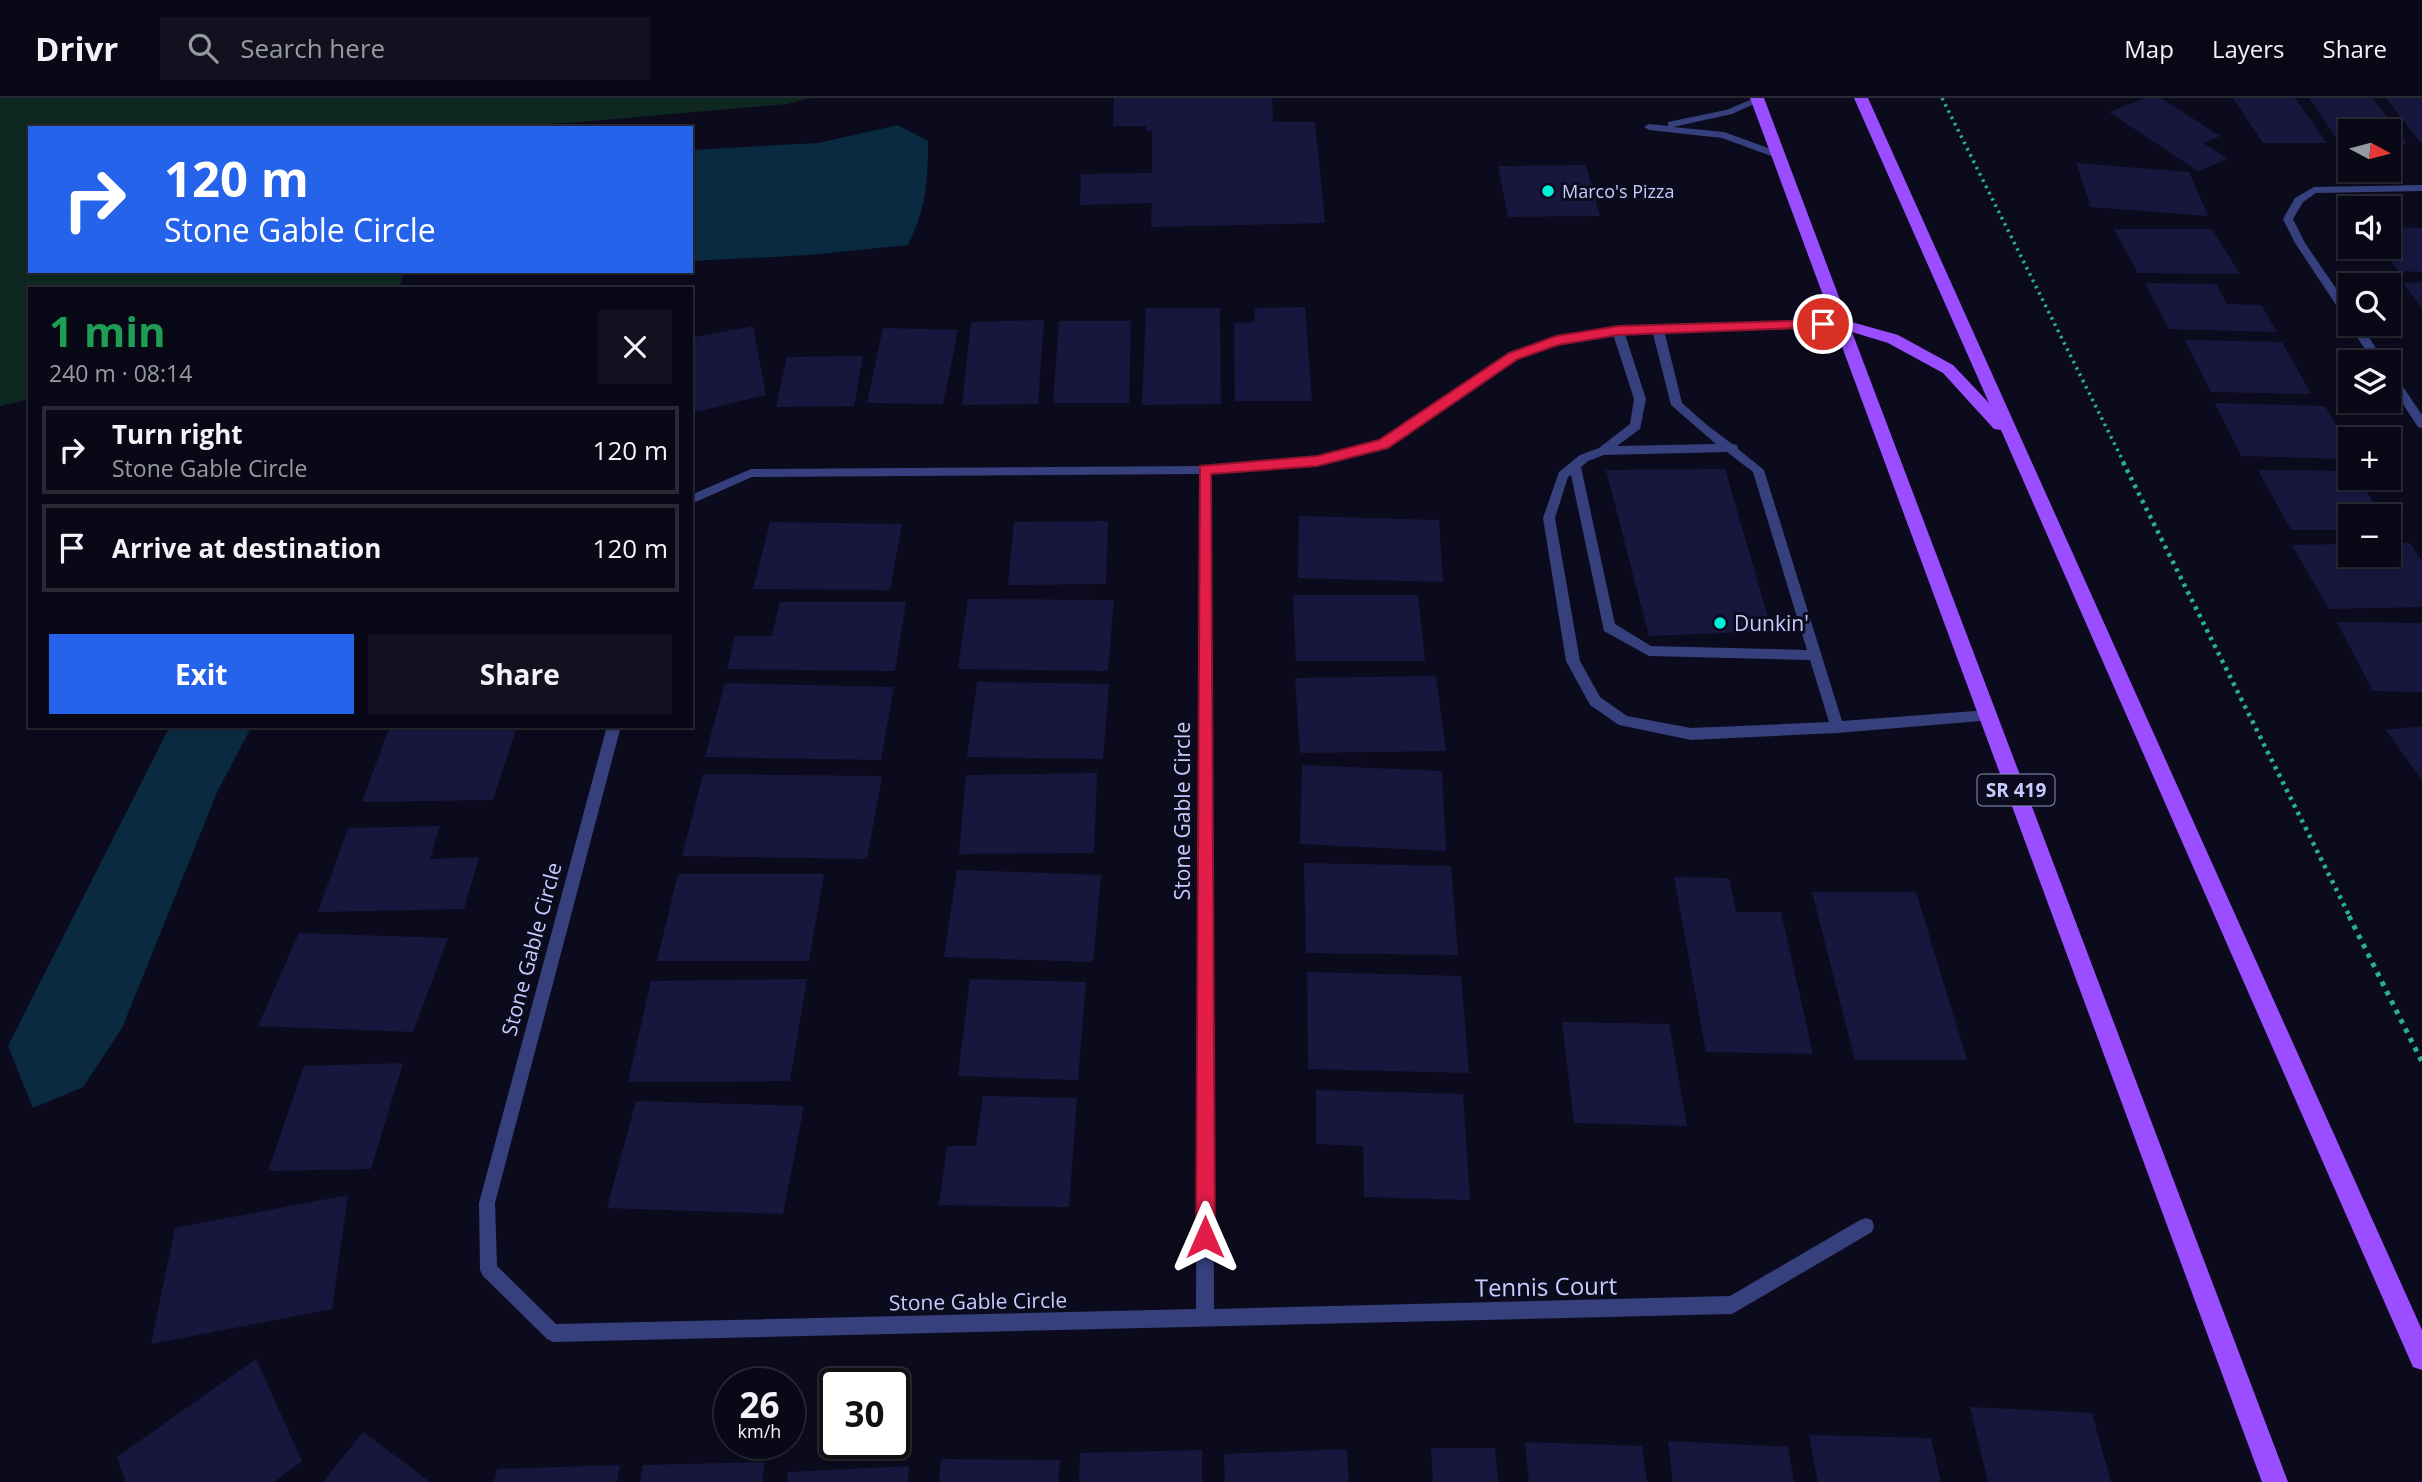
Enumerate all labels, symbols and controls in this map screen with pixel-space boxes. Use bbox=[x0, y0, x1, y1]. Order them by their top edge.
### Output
search box bbox=[160, 17, 650, 80]
text: Drivr bbox=[35, 26, 118, 71]
icon: search bbox=[184, 29, 222, 67]
text: Search here bbox=[240, 30, 385, 66]
text: Map bbox=[2124, 32, 2174, 65]
text: Layers bbox=[2212, 32, 2285, 65]
text: Share bbox=[2323, 32, 2387, 65]
north arrow bbox=[2338, 119, 2401, 182]
map controls bbox=[2338, 119, 2401, 567]
text: 120 m bbox=[164, 145, 309, 211]
icon: right bbox=[49, 154, 140, 245]
place label: Marco's Pizza bbox=[1562, 179, 1674, 203]
marker: Marco's Pizza bbox=[1540, 183, 1556, 199]
button: sound bbox=[2338, 196, 2401, 259]
text: Stone Gable Circle bbox=[164, 208, 436, 251]
button: search bbox=[2338, 273, 2401, 336]
pin bbox=[1793, 294, 1853, 354]
text: 1 min bbox=[49, 302, 166, 359]
icon: arrive bbox=[1804, 305, 1842, 343]
button: close bbox=[598, 310, 672, 384]
button: layers bbox=[2338, 350, 2401, 413]
text: 240 m · 08:14 bbox=[49, 357, 192, 389]
text: Turn right bbox=[112, 416, 243, 452]
button: + bbox=[2338, 427, 2401, 490]
icon: right bbox=[53, 431, 91, 469]
text: 120 m bbox=[593, 432, 668, 468]
text: Stone Gable Circle bbox=[112, 452, 307, 484]
button: − bbox=[2338, 504, 2401, 567]
icon: arrive bbox=[53, 529, 91, 567]
text: Arrive at destination bbox=[112, 530, 381, 566]
text: 120 m bbox=[593, 530, 668, 566]
place label: Dunkin' bbox=[1734, 609, 1809, 637]
marker: Dunkin' bbox=[1712, 615, 1728, 631]
button: Exit bbox=[49, 634, 354, 714]
button: Share bbox=[368, 634, 672, 714]
street label: Stone Gable Circle bbox=[1168, 722, 1196, 900]
road number: SR 419 bbox=[1978, 775, 2054, 806]
street label: Stone Gable Circle bbox=[494, 859, 568, 1039]
position arrow bbox=[1168, 1200, 1242, 1274]
street label: Tennis Court bbox=[1474, 1268, 1618, 1304]
street label: Stone Gable Circle bbox=[889, 1285, 1067, 1317]
speed limit sign: 30 bbox=[819, 1368, 910, 1459]
text: 26 bbox=[739, 1381, 780, 1428]
text: km/h bbox=[738, 1419, 781, 1443]

